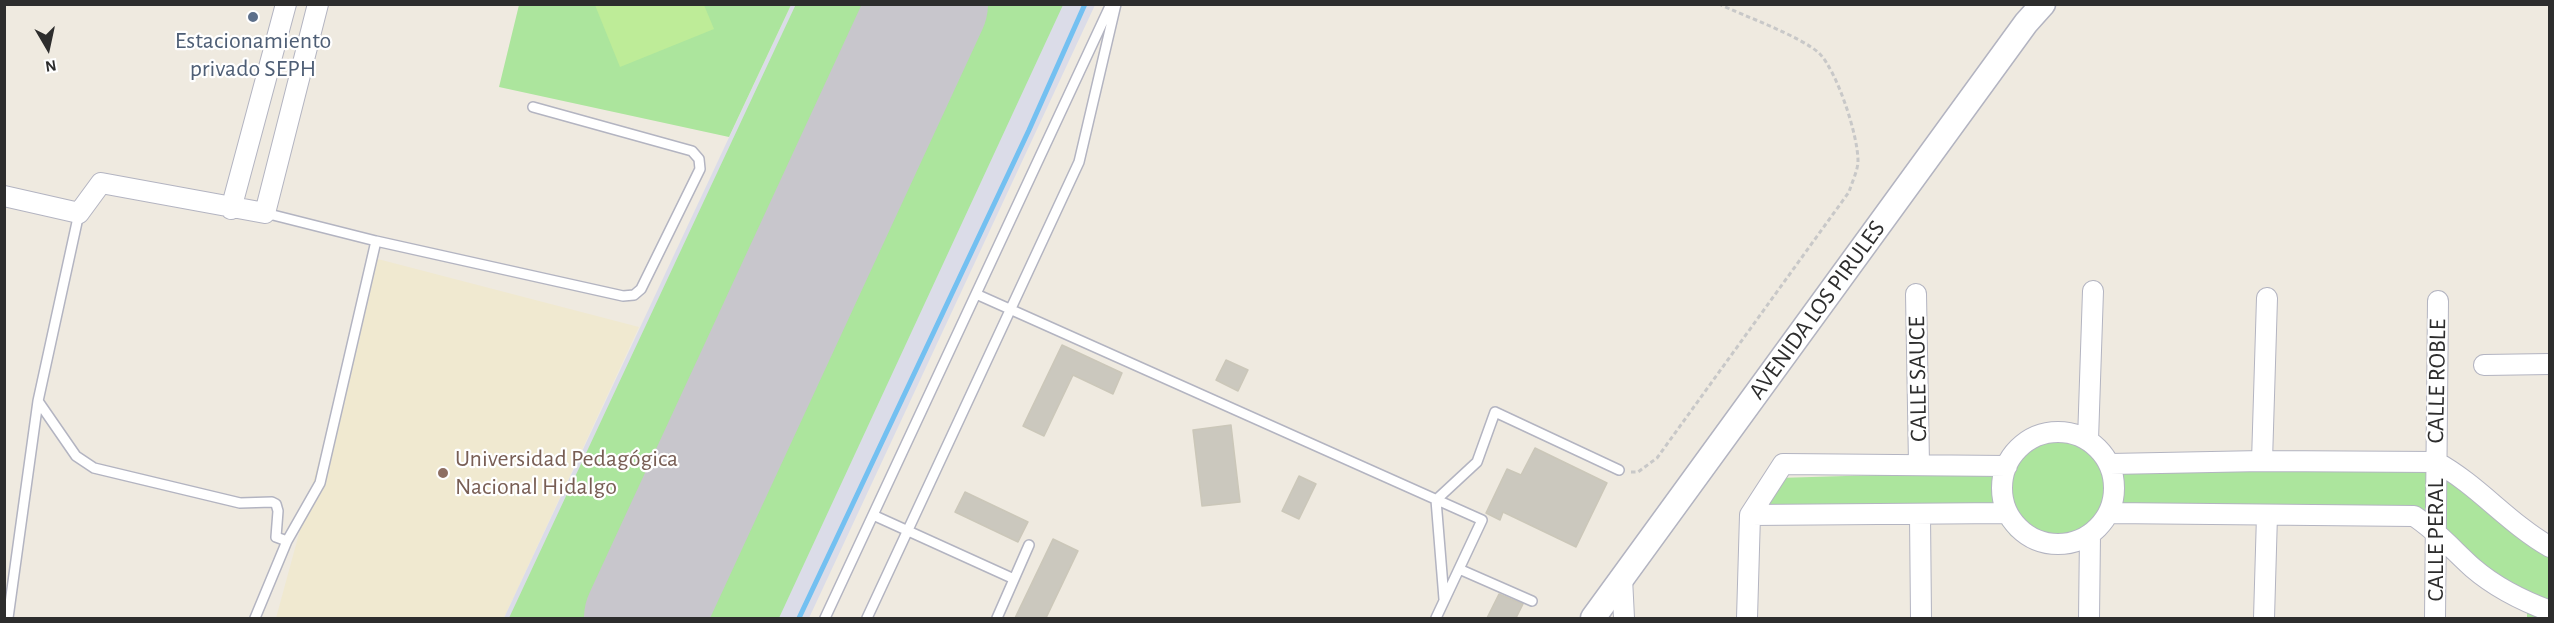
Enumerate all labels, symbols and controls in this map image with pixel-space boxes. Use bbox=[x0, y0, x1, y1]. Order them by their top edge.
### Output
marker: Estacionamiento privado SEPH bbox=[246, 10, 260, 24]
north arrow bbox=[18, 18, 78, 78]
place label: Estacionamiento privado SEPH bbox=[175, 27, 331, 83]
text: N bbox=[44, 57, 58, 75]
street label: AVENIDA LOS PIRULES bbox=[1743, 215, 1891, 405]
street label: CALLE SAUCE bbox=[1903, 316, 1933, 442]
street label: CALLE ROBLE bbox=[2422, 318, 2452, 444]
place label: Universidad Pedagógica Nacional Hidalgo bbox=[455, 445, 678, 501]
marker: Universidad Pedagógica Nacional Hidalgo bbox=[436, 466, 450, 480]
street label: CALLE PERAL bbox=[2422, 478, 2450, 602]

